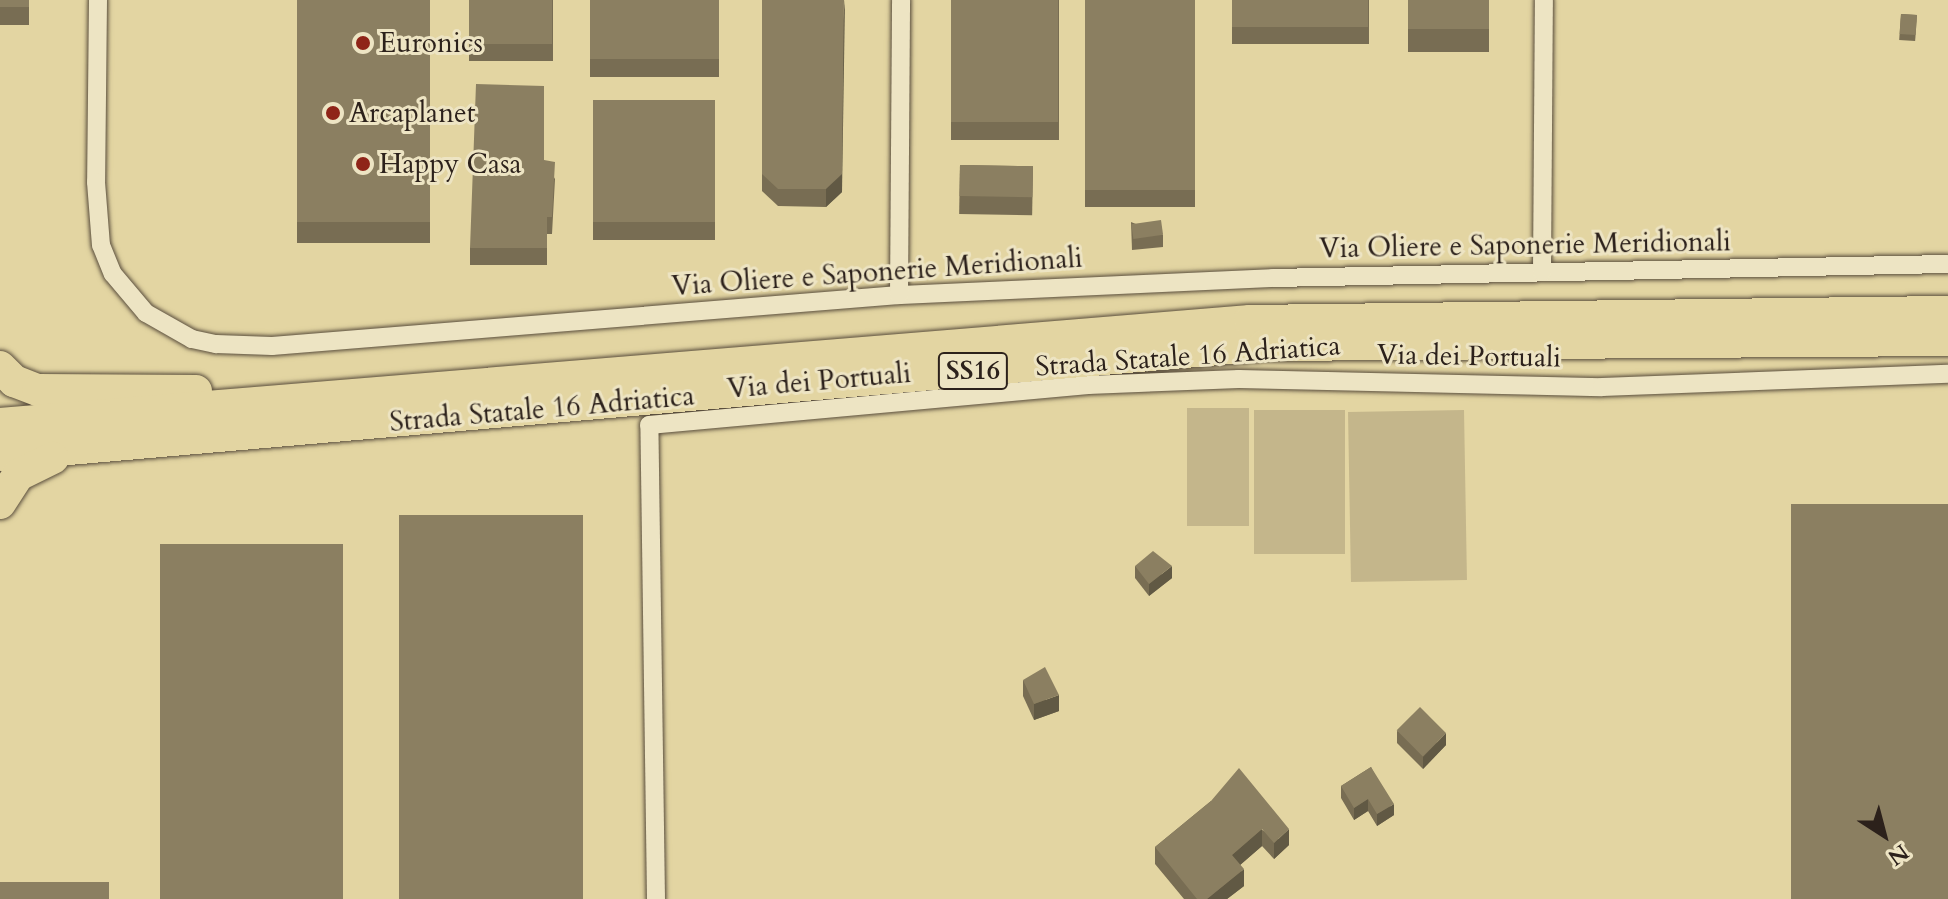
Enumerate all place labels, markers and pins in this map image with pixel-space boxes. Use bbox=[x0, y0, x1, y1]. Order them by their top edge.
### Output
place label: Euronics bbox=[379, 26, 483, 60]
marker: Euronics bbox=[354, 34, 372, 52]
place label: Arcaplanet bbox=[349, 96, 476, 130]
marker: Arcaplanet bbox=[324, 104, 342, 122]
place label: Happy Casa bbox=[379, 147, 522, 181]
marker: Happy Casa bbox=[354, 155, 372, 173]

